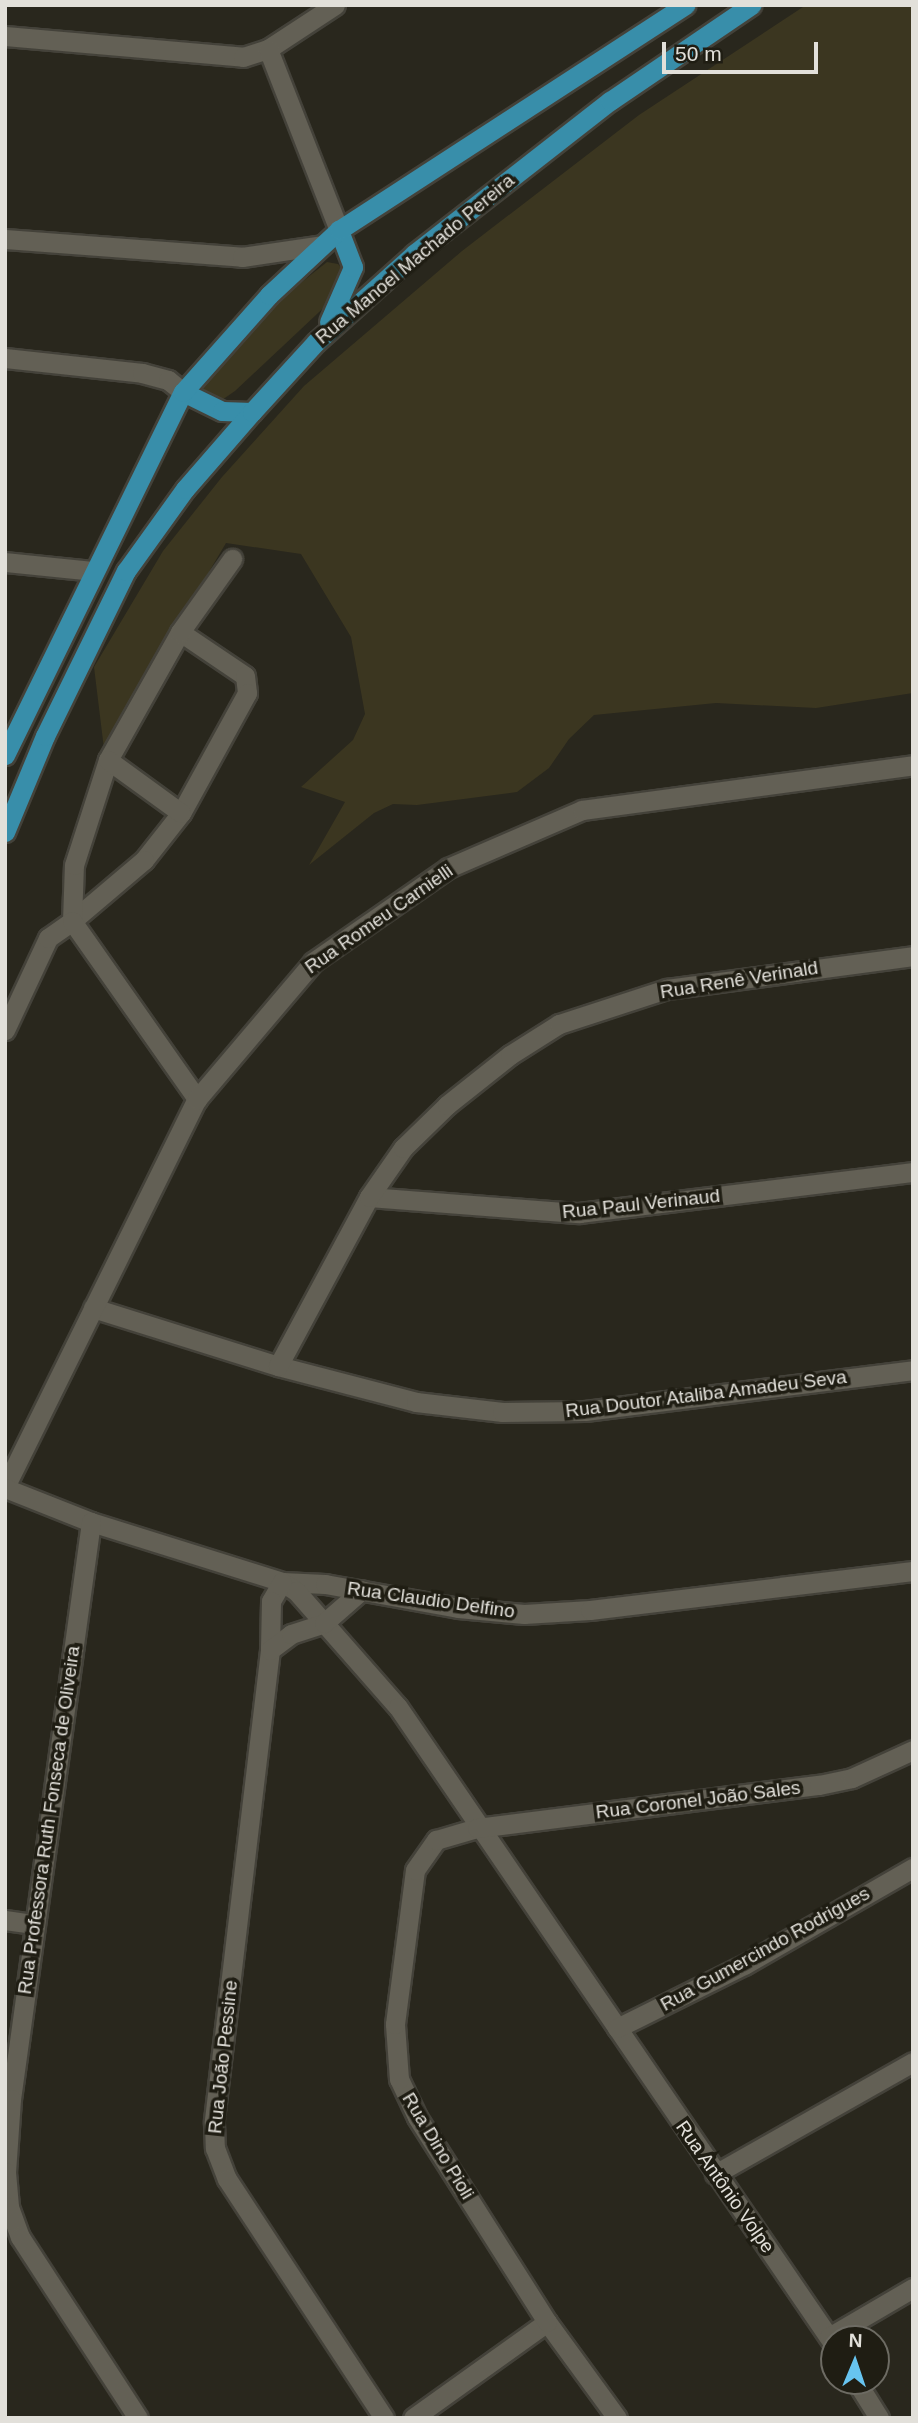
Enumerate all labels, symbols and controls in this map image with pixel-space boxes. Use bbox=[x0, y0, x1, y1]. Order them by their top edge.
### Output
scale bar bbox=[666, 28, 822, 72]
text: 50 m bbox=[675, 42, 722, 65]
street label: Rua Manoel Machado Pereira bbox=[311, 169, 519, 349]
street label: Rua Romeu Carnielli bbox=[301, 859, 457, 979]
street label: Rua Renê Verinald bbox=[658, 956, 820, 1004]
street label: Rua Paul Verinaud bbox=[561, 1184, 721, 1224]
street label: Rua Doutor Ataliba Amadeu Seva bbox=[563, 1365, 849, 1423]
street label: Rua Claudio Delfino bbox=[346, 1577, 516, 1623]
street label: Rua Professora Ruth Fonseca de Oliveira bbox=[13, 1644, 85, 1996]
street label: Rua Coronel João Sales bbox=[594, 1776, 802, 1824]
street label: Rua Gumercindo Rodrigues bbox=[656, 1882, 874, 2016]
street label: Rua João Pessine bbox=[204, 1979, 242, 2135]
street label: Rua Dino Pioli bbox=[397, 2089, 479, 2203]
street label: Rua Antônio Volpe bbox=[671, 2116, 779, 2258]
north arrow bbox=[820, 2325, 890, 2395]
text: N bbox=[848, 2330, 863, 2351]

